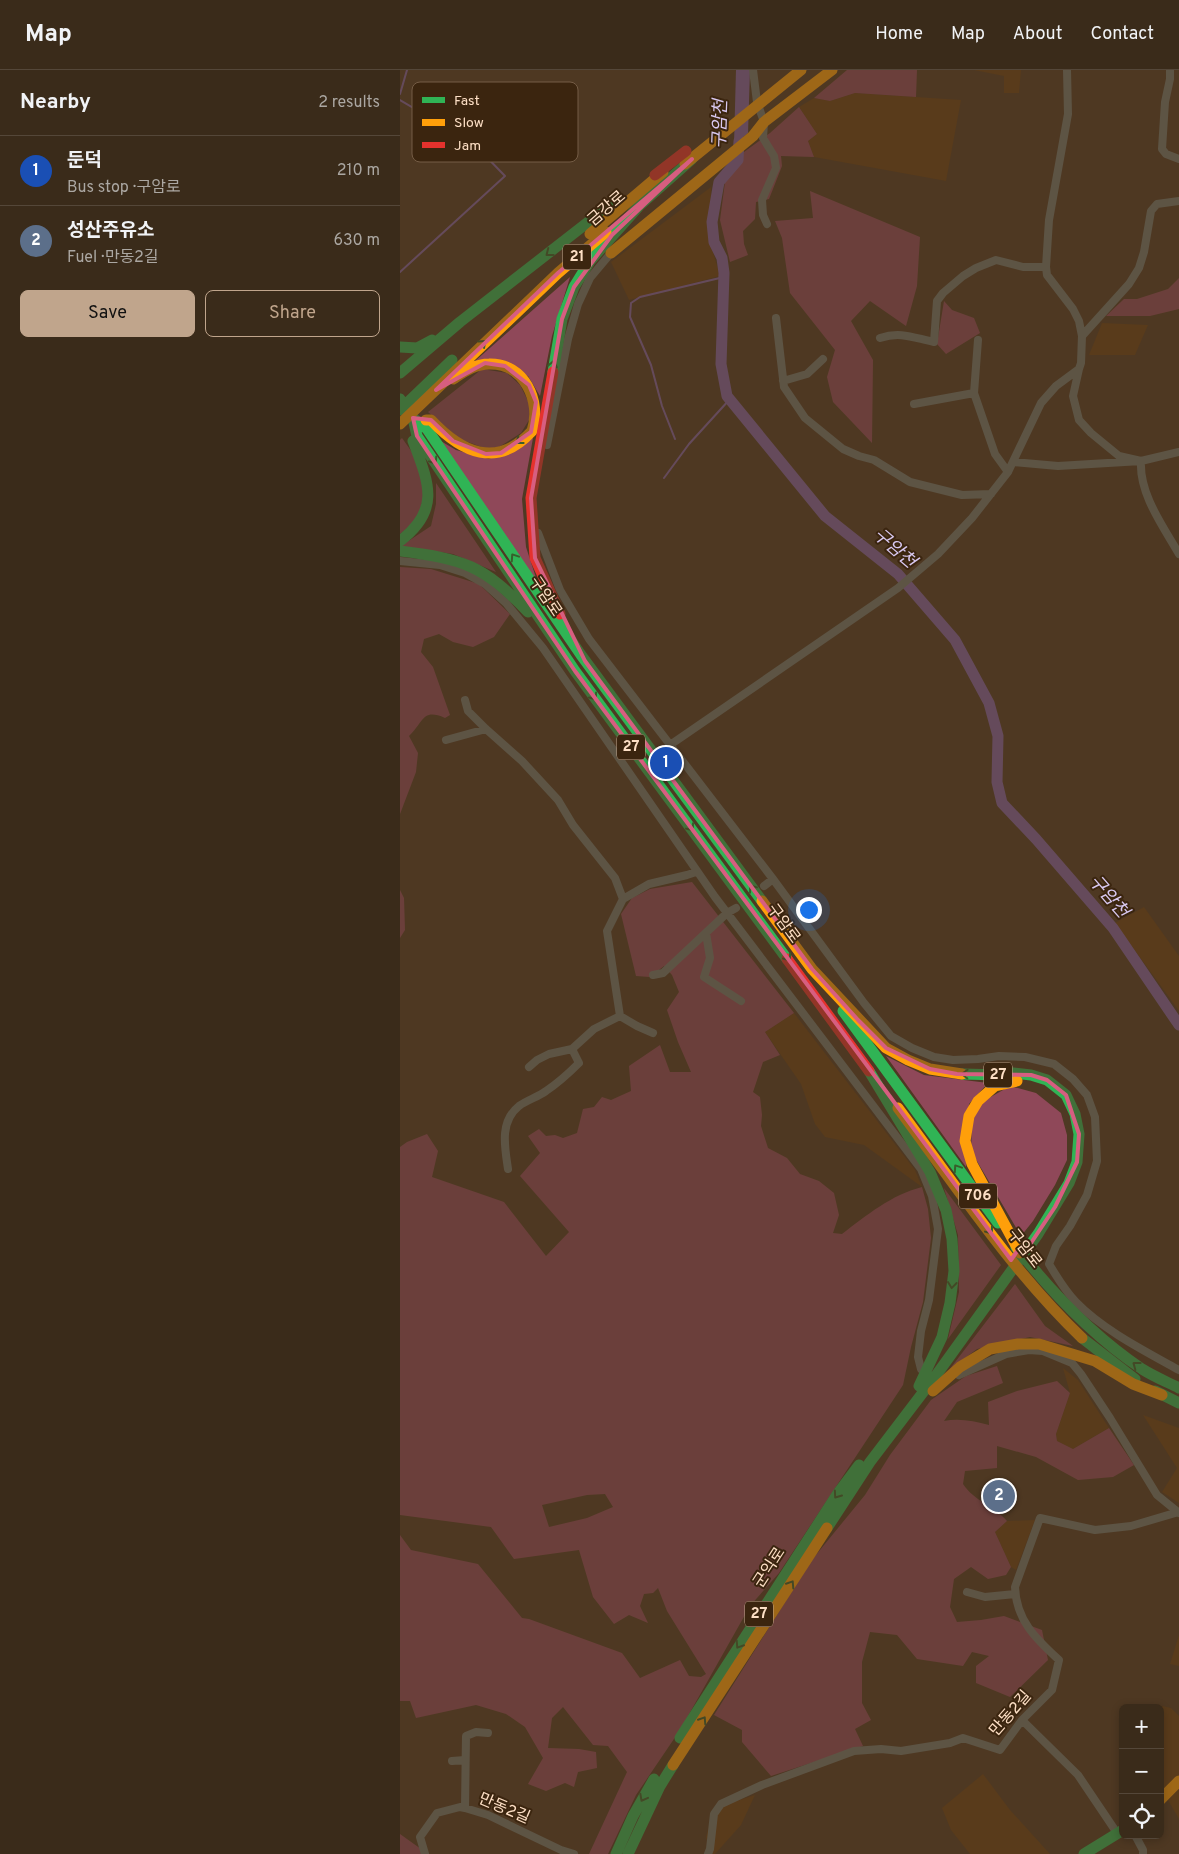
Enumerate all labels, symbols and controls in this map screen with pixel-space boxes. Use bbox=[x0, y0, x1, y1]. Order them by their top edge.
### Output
text: Map bbox=[25, 20, 72, 50]
text: Home bbox=[875, 23, 923, 46]
text: Map bbox=[951, 23, 985, 46]
text: About bbox=[1013, 23, 1062, 46]
text: Contact bbox=[1090, 23, 1154, 46]
legend bbox=[412, 82, 578, 162]
text: Nearby bbox=[20, 89, 91, 116]
text: 2 results bbox=[318, 93, 380, 113]
text: Fast bbox=[454, 93, 480, 110]
water label: 구암천 bbox=[709, 96, 733, 149]
text: Slow bbox=[454, 115, 484, 132]
text: Jam bbox=[454, 138, 481, 155]
text: 둔덕 bbox=[67, 149, 102, 173]
text: 1 bbox=[33, 161, 39, 181]
text: 210 m bbox=[337, 161, 380, 181]
text: Bus stop · 구암로 bbox=[67, 178, 181, 198]
street label: 금강로 bbox=[584, 187, 630, 231]
text: 성산주유소 bbox=[67, 219, 154, 243]
text: 2 bbox=[31, 231, 41, 251]
text: 630 m bbox=[333, 231, 380, 251]
road number: 21 bbox=[563, 244, 591, 270]
text: Fuel · 만동2길 bbox=[67, 248, 159, 268]
one-way arrow bbox=[546, 248, 555, 256]
button: Save bbox=[20, 290, 195, 337]
button: Share bbox=[205, 290, 380, 337]
one-way arrow bbox=[478, 340, 487, 349]
one-way arrow bbox=[548, 359, 558, 368]
one-way arrow bbox=[516, 436, 525, 444]
one-way arrow bbox=[428, 456, 437, 465]
water label: 구암천 bbox=[868, 524, 922, 576]
one-way arrow bbox=[511, 553, 520, 563]
street label: 구암로 bbox=[524, 573, 566, 621]
one-way arrow bbox=[588, 691, 597, 701]
road number: 27 bbox=[617, 734, 645, 760]
pin: 1 bbox=[650, 744, 682, 782]
one-way arrow bbox=[685, 822, 693, 831]
water label: 구암천 bbox=[1083, 871, 1135, 925]
one-way arrow bbox=[749, 884, 758, 894]
your location bbox=[796, 897, 822, 923]
street label: 구암로 bbox=[762, 900, 804, 948]
one-way arrow bbox=[782, 952, 790, 961]
road number: 27 bbox=[984, 1062, 1012, 1088]
one-way arrow bbox=[961, 1068, 969, 1079]
one-way arrow bbox=[954, 1164, 963, 1174]
road number: 706 bbox=[959, 1184, 997, 1208]
one-way arrow bbox=[984, 1225, 992, 1234]
street label: 구암로 bbox=[1003, 1225, 1046, 1273]
one-way arrow bbox=[947, 1282, 958, 1290]
one-way arrow bbox=[1133, 1362, 1142, 1370]
pin: 2 bbox=[983, 1477, 1015, 1515]
one-way arrow bbox=[834, 1489, 843, 1498]
street label: 군익로 bbox=[750, 1544, 791, 1592]
one-way arrow bbox=[785, 1580, 795, 1589]
road number: 27 bbox=[745, 1602, 773, 1626]
one-way arrow bbox=[735, 1640, 745, 1649]
street label: 만동2길 bbox=[986, 1687, 1036, 1741]
map controls bbox=[1119, 1704, 1164, 1839]
button: + bbox=[1119, 1704, 1164, 1749]
one-way arrow bbox=[696, 1717, 706, 1726]
button: − bbox=[1119, 1749, 1164, 1794]
street label: 만동2길 bbox=[475, 1789, 533, 1829]
one-way arrow bbox=[639, 1792, 649, 1801]
button: locate bbox=[1119, 1794, 1164, 1839]

